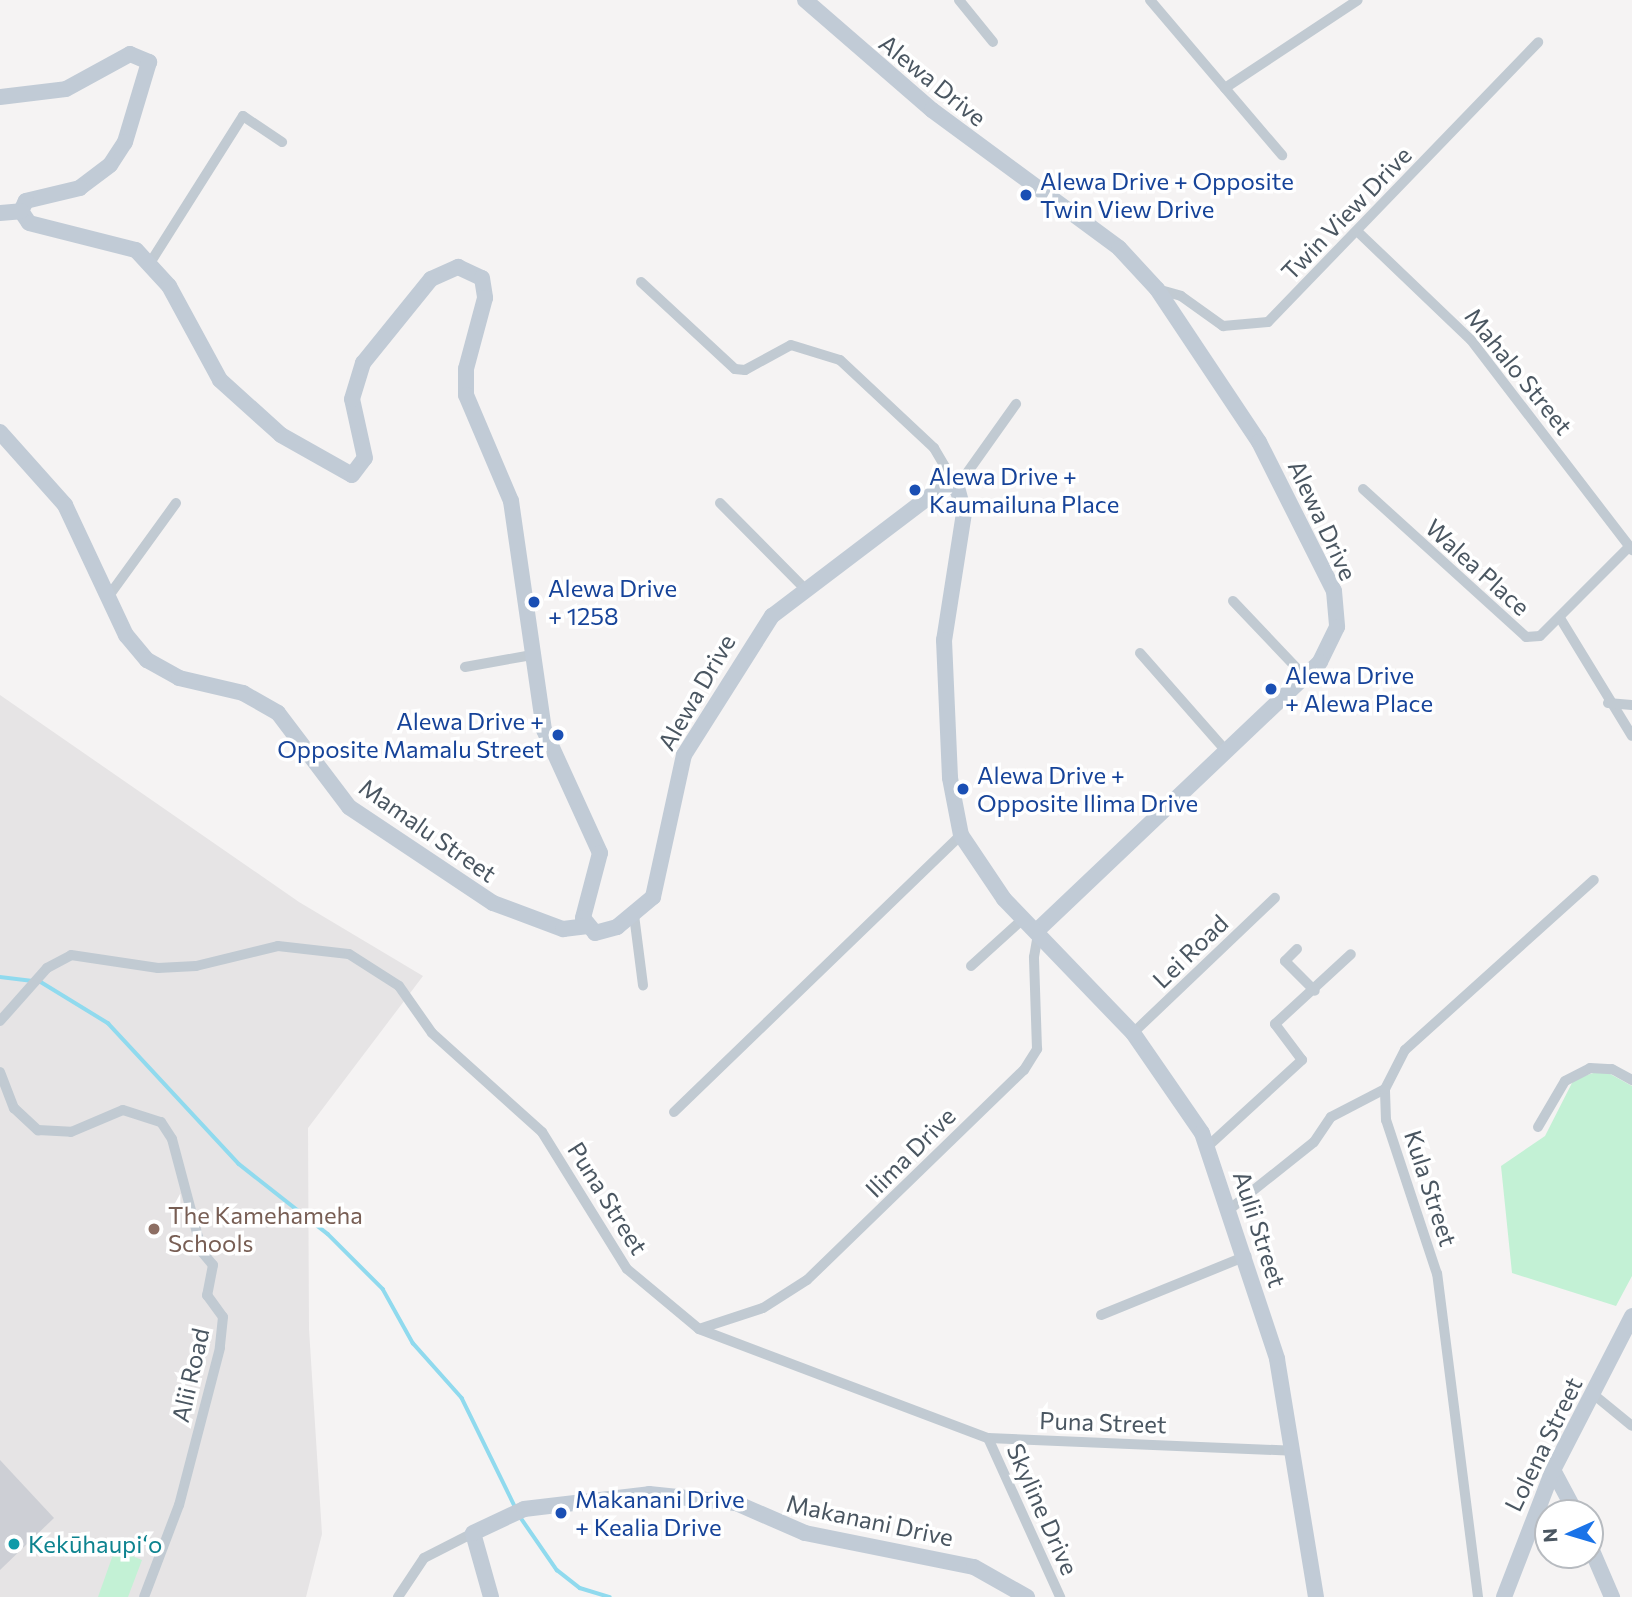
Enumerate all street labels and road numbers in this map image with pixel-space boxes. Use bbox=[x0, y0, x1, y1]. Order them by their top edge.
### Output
street label: Alewa Drive bbox=[874, 28, 992, 132]
street label: Twin View Drive bbox=[1275, 140, 1417, 286]
street label: Mahalo Street bbox=[1459, 302, 1579, 440]
street label: Alewa Drive bbox=[1283, 455, 1363, 585]
street label: Walea Place bbox=[1420, 513, 1536, 621]
street label: Alewa Drive bbox=[651, 629, 741, 755]
street label: Mamalu Street bbox=[354, 772, 502, 888]
street label: Lei Road bbox=[1146, 908, 1234, 994]
street label: Ilima Drive bbox=[859, 1101, 961, 1203]
street label: Kula Street bbox=[1399, 1126, 1463, 1250]
street label: Puna Street bbox=[562, 1136, 654, 1260]
street label: Aulii Street bbox=[1228, 1167, 1292, 1291]
street label: Alii Road bbox=[165, 1325, 215, 1425]
street label: Lolena Street bbox=[1498, 1372, 1588, 1516]
street label: Puna Street bbox=[1039, 1405, 1167, 1439]
street label: Skyline Drive bbox=[1001, 1439, 1085, 1579]
street label: Makanani Drive bbox=[784, 1488, 956, 1552]

